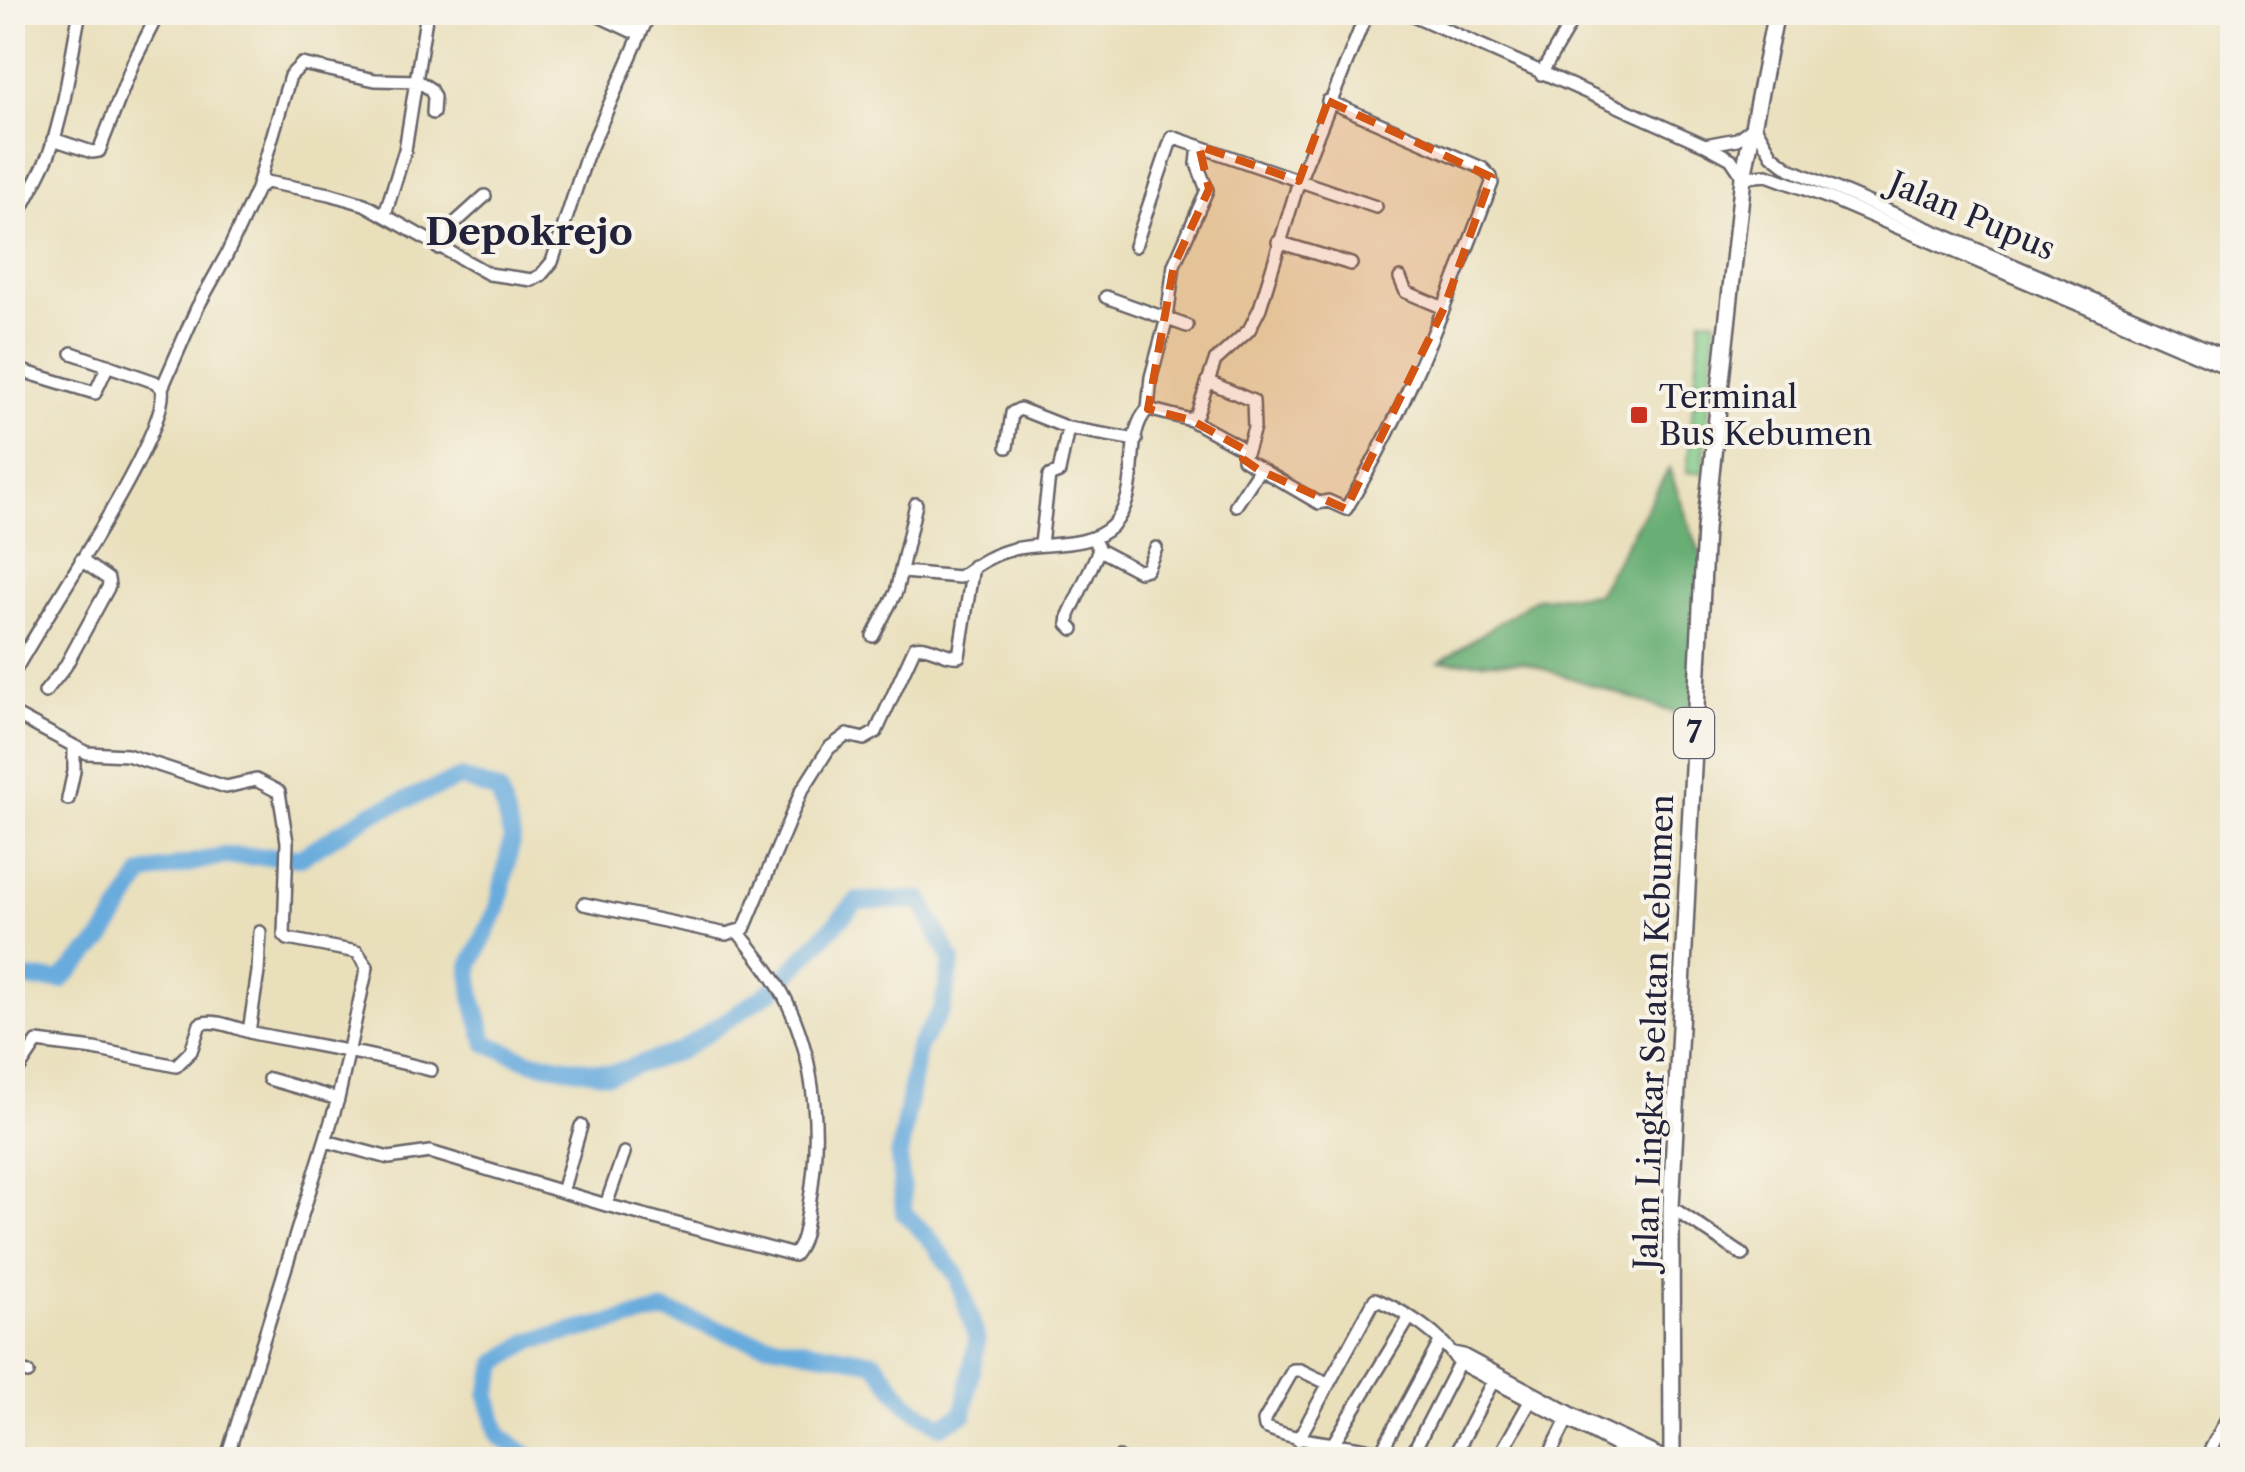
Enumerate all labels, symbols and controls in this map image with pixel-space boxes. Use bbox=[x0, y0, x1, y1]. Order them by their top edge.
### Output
street label: Jalan Pupus bbox=[1879, 161, 2061, 268]
district label: Depokrejo bbox=[425, 208, 633, 255]
place label: Terminal Bus Kebumen bbox=[1659, 377, 1872, 453]
marker: Terminal Bus Kebumen bbox=[1628, 404, 1650, 426]
road number: 7 bbox=[1674, 708, 1714, 758]
street label: Jalan Lingkar Selatan Kebumen bbox=[1626, 794, 1681, 1275]

